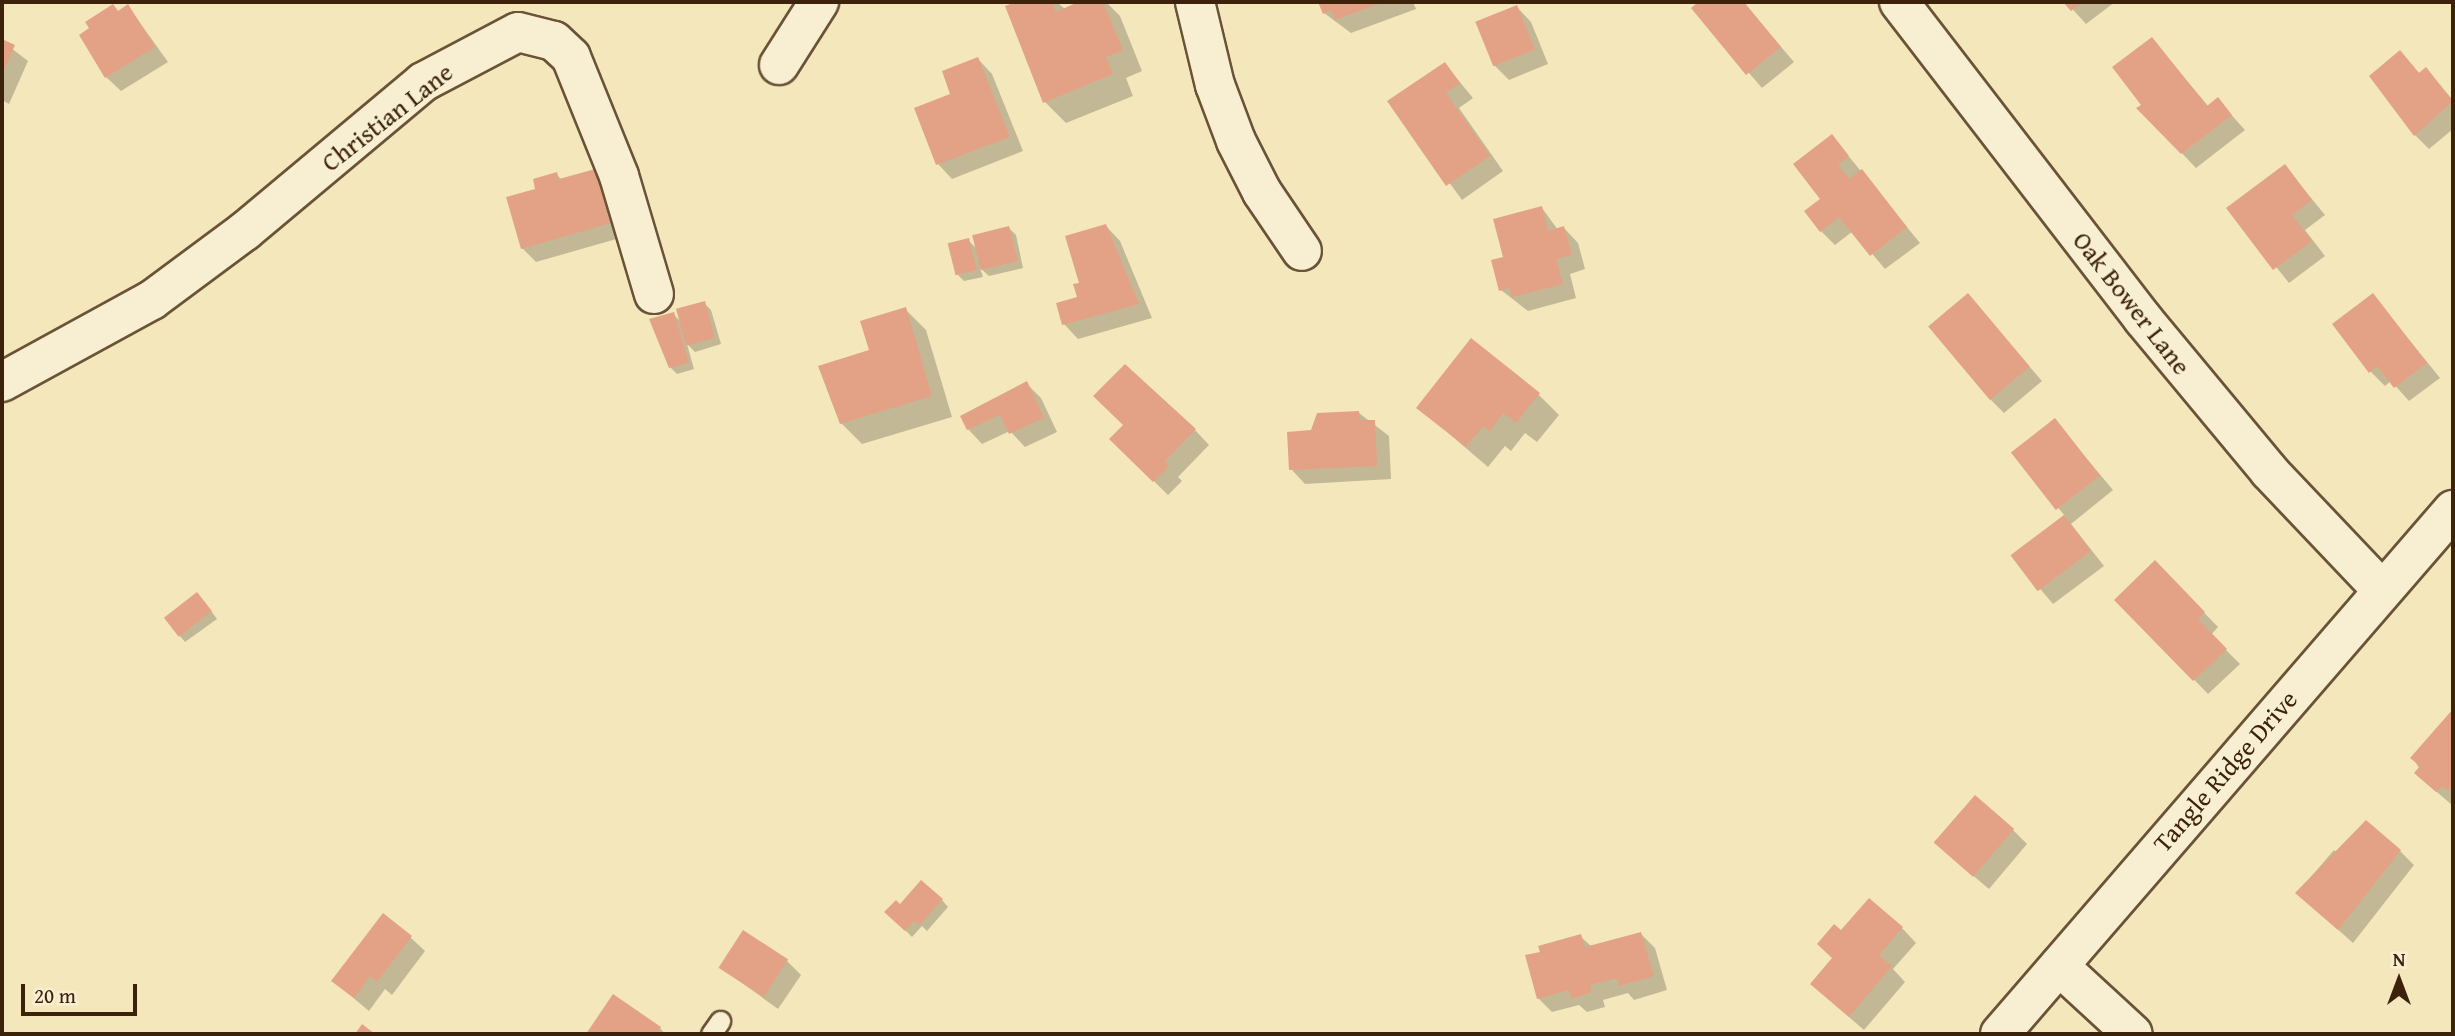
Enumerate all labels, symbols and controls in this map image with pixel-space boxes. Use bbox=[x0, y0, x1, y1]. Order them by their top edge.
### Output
street label: Christian Lane bbox=[315, 56, 459, 178]
street label: Oak Bower Lane bbox=[2066, 225, 2198, 381]
street label: Tangle Ridge Drive bbox=[2146, 684, 2304, 858]
north arrow bbox=[2364, 945, 2434, 1015]
text: N bbox=[2393, 945, 2405, 973]
scale bar bbox=[24, 970, 140, 1014]
text: 20 m bbox=[34, 980, 76, 1011]

